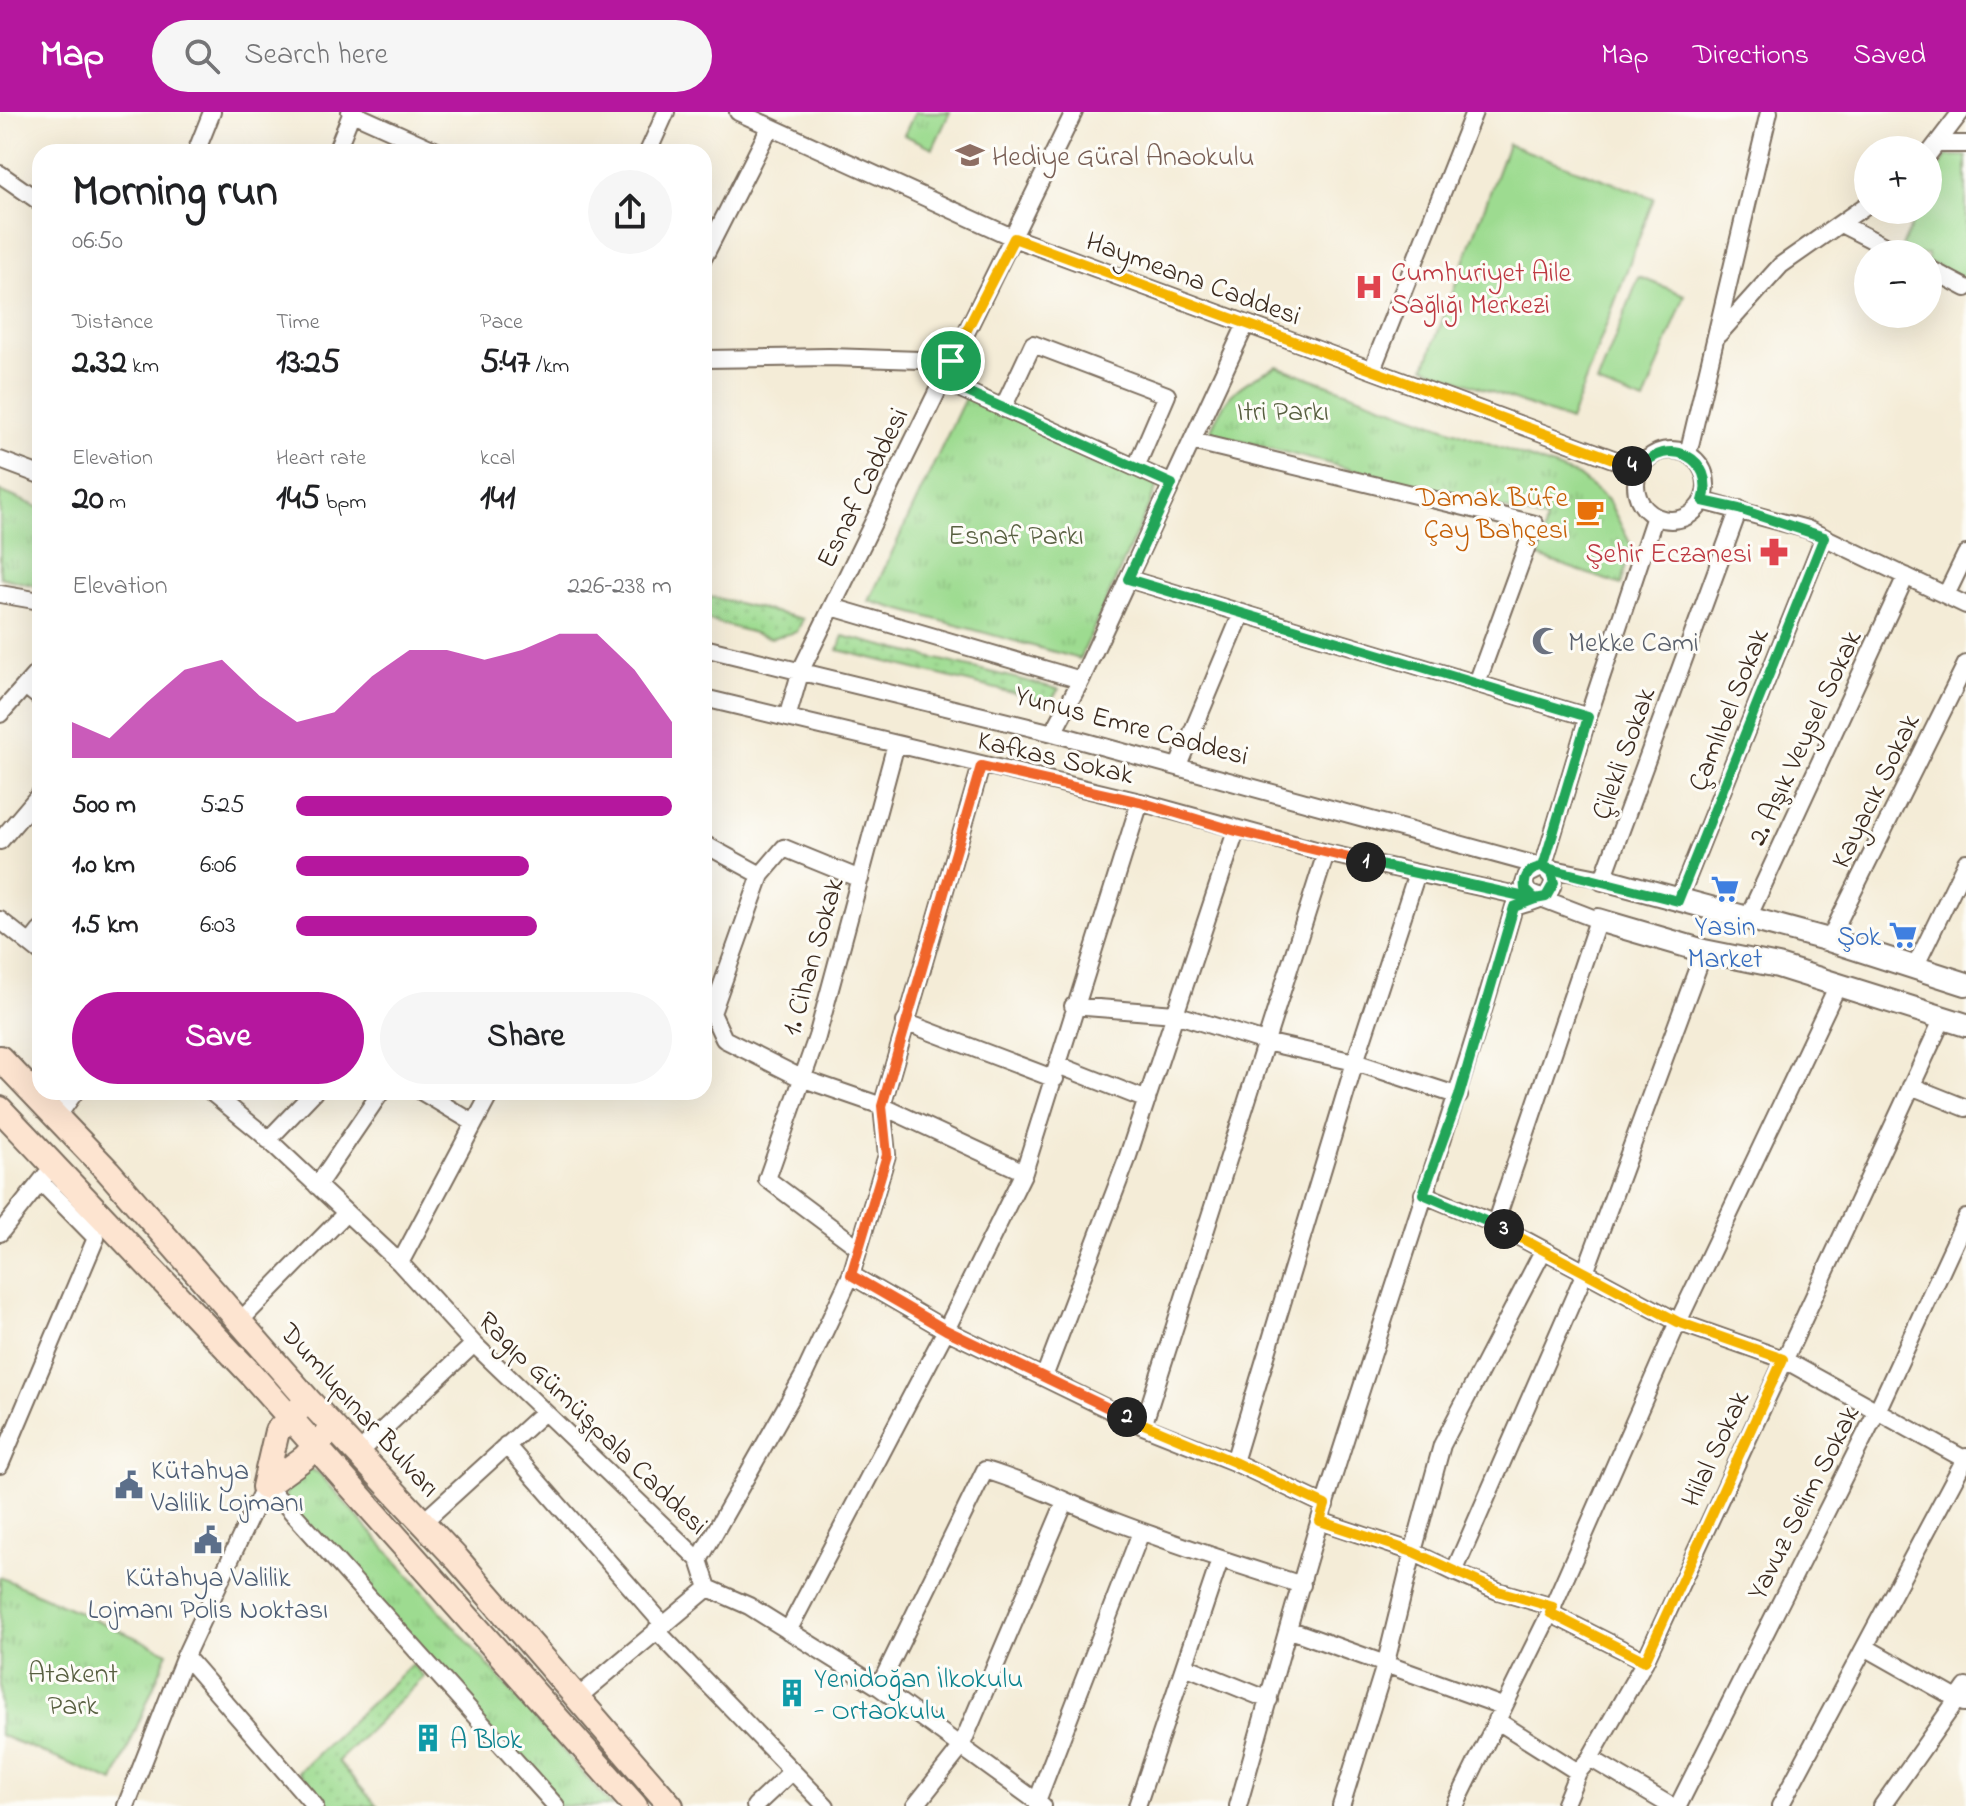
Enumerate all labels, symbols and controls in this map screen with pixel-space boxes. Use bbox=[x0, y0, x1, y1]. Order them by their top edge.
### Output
search box bbox=[152, 20, 712, 92]
text: Map bbox=[40, 28, 104, 84]
icon: search bbox=[180, 34, 224, 78]
text: Search here bbox=[244, 34, 388, 78]
text: Map bbox=[1601, 36, 1649, 77]
text: Directions bbox=[1693, 36, 1809, 77]
text: Saved bbox=[1853, 36, 1926, 77]
map controls bbox=[1854, 136, 1942, 328]
button: + bbox=[1854, 136, 1942, 224]
place label: Hediye Güral Anaokulu bbox=[992, 138, 1254, 179]
school or university icon: Hediye Güral Anaokulu bbox=[955, 140, 985, 170]
text: Morning run bbox=[72, 161, 278, 225]
button: share bbox=[588, 170, 672, 254]
street label: Haymeana Caddesi bbox=[1080, 222, 1306, 338]
text: 06:50 bbox=[72, 223, 123, 261]
button: − bbox=[1854, 240, 1942, 328]
place label: Cumhuriyet Aile Sağlığı Merkezi bbox=[1391, 254, 1571, 327]
hospital icon: Cumhuriyet Aile Sağlığı Merkezi bbox=[1354, 272, 1384, 302]
text: Distance bbox=[72, 307, 153, 339]
text: Time bbox=[276, 307, 320, 339]
text: Pace bbox=[480, 307, 523, 339]
pin bbox=[917, 327, 985, 395]
text: 2.32 bbox=[72, 339, 127, 389]
text: 13:25 bbox=[276, 339, 340, 389]
text: 5:47 bbox=[480, 339, 530, 389]
icon: arrive bbox=[929, 339, 973, 383]
text: km bbox=[127, 351, 159, 383]
text: /km bbox=[530, 351, 569, 383]
park label: Itri Parkı bbox=[1237, 393, 1329, 434]
street label: Esnaf Caddesi bbox=[808, 401, 921, 576]
text: Elevation bbox=[72, 443, 153, 475]
text: Heart rate bbox=[276, 443, 366, 475]
text: kcal bbox=[480, 443, 515, 475]
pin: 4 bbox=[1612, 446, 1652, 486]
text: 4 bbox=[1627, 450, 1637, 482]
text: 20 bbox=[72, 475, 104, 525]
text: 145 bbox=[276, 475, 320, 525]
text: 141 bbox=[480, 475, 516, 525]
place label: Damak Büfe Çay Bahçesi bbox=[1415, 479, 1568, 552]
text: m bbox=[104, 487, 126, 519]
text: bpm bbox=[320, 487, 366, 519]
cafe icon: Damak Büfe Çay Bahçesi bbox=[1575, 497, 1605, 527]
park label: Esnaf Parkı bbox=[948, 517, 1084, 558]
place label: Şehir Eczanesi bbox=[1586, 535, 1752, 576]
pharmacy icon: Şehir Eczanesi bbox=[1759, 537, 1789, 567]
text: Elevation bbox=[72, 568, 168, 606]
text: 226–238 m bbox=[567, 568, 672, 606]
street label: Çamlıbel Sokak bbox=[1679, 622, 1782, 798]
street label: 2. Aşık Veysel Sokak bbox=[1738, 623, 1874, 853]
place label: Mekke Cami bbox=[1568, 624, 1699, 665]
mosque icon: Mekke Cami bbox=[1531, 626, 1561, 656]
street label: Yunus Emre Caddesi bbox=[1010, 676, 1253, 778]
street label: Çilekli Sokak bbox=[1582, 682, 1668, 826]
street label: Kayacık Sokak bbox=[1822, 707, 1933, 876]
street label: Kafkas Sokak bbox=[973, 722, 1138, 797]
text: 500 m bbox=[72, 787, 136, 825]
text: 5:25 bbox=[200, 787, 245, 825]
pin: 1 bbox=[1346, 842, 1386, 882]
text: 1 bbox=[1363, 846, 1370, 878]
text: 1.0 km bbox=[72, 847, 135, 885]
text: 6:06 bbox=[200, 847, 236, 885]
street label: 1. Cihan Sokak bbox=[772, 872, 857, 1041]
supermarket icon: Yasin Market bbox=[1710, 874, 1740, 904]
text: 1.5 km bbox=[72, 907, 139, 945]
text: 6:03 bbox=[200, 907, 236, 945]
place label: Yasin Market bbox=[1687, 908, 1763, 981]
place label: Şok bbox=[1837, 918, 1882, 959]
supermarket icon: Şok bbox=[1888, 920, 1918, 950]
button: Save bbox=[72, 992, 364, 1084]
button: Share bbox=[380, 992, 672, 1084]
pin: 3 bbox=[1484, 1209, 1524, 1249]
text: 3 bbox=[1499, 1213, 1509, 1245]
street label: Ragıp Gümüşpala Caddesi bbox=[467, 1303, 716, 1546]
street label: Dumlupınar Bulvarı bbox=[268, 1314, 448, 1508]
street label: Hilal Sokak bbox=[1672, 1384, 1762, 1514]
pin: 2 bbox=[1107, 1397, 1147, 1437]
street label: Yavuz Selim Sokak bbox=[1738, 1398, 1872, 1608]
text: 2 bbox=[1122, 1401, 1132, 1433]
place label: Kütahya Valilik Lojmanı bbox=[150, 1452, 304, 1525]
public building icon: Kütahya Valilik Lojmanı bbox=[114, 1470, 144, 1500]
public building icon: Kütahya Valilik Lojmanı Polis Noktası bbox=[193, 1525, 223, 1555]
place label: Kütahya Valilik Lojmanı Polis Noktası bbox=[88, 1559, 328, 1632]
park label: Atakent Park bbox=[28, 1655, 118, 1728]
place label: Yenidoğan İlkokulu - Ortaokulu bbox=[814, 1660, 1023, 1733]
building icon: Yenidoğan İlkokulu - Ortaokulu bbox=[777, 1678, 807, 1708]
place label: A Blok bbox=[450, 1721, 523, 1762]
building icon: A Blok bbox=[413, 1723, 443, 1753]

